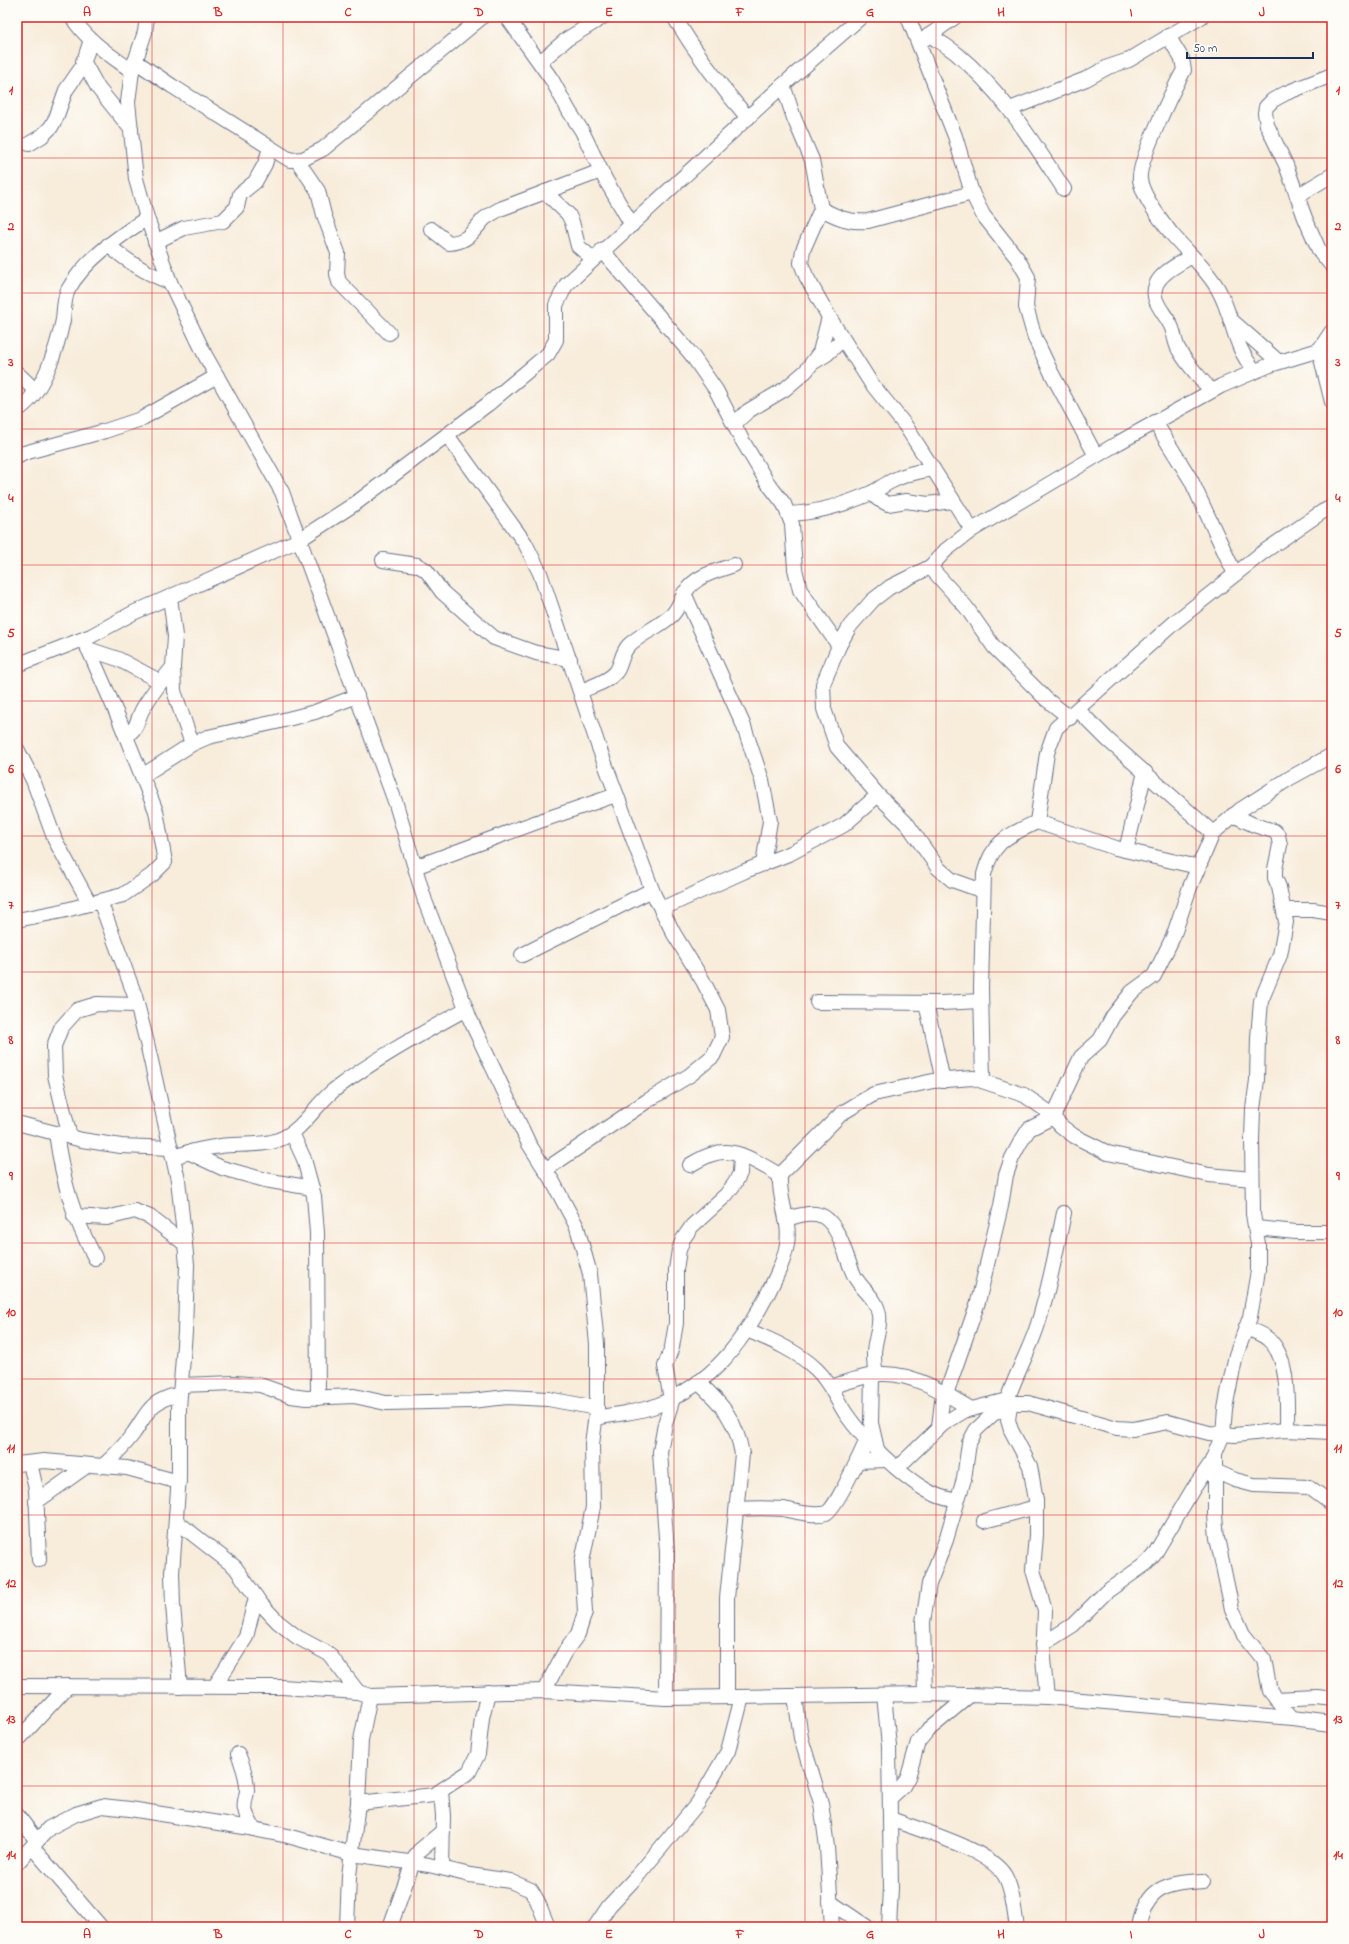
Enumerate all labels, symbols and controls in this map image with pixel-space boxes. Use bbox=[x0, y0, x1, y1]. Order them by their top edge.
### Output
text: A bbox=[83, 3, 91, 22]
text: B bbox=[213, 3, 223, 22]
text: C bbox=[344, 3, 352, 22]
text: D bbox=[473, 3, 484, 22]
text: E bbox=[605, 3, 613, 22]
text: F bbox=[735, 3, 745, 22]
text: G bbox=[866, 3, 874, 22]
text: H bbox=[997, 3, 1005, 22]
text: I bbox=[1129, 3, 1133, 22]
text: J bbox=[1259, 3, 1265, 22]
scale bar bbox=[1187, 34, 1313, 60]
text: 50 m bbox=[1193, 40, 1217, 58]
text: 1 bbox=[9, 81, 14, 100]
text: 1 bbox=[1336, 81, 1341, 100]
text: 2 bbox=[7, 217, 15, 236]
text: 2 bbox=[1334, 217, 1342, 236]
text: 3 bbox=[7, 353, 14, 372]
text: 3 bbox=[1334, 353, 1341, 372]
text: 4 bbox=[7, 489, 14, 508]
text: 4 bbox=[1334, 489, 1341, 508]
text: 5 bbox=[7, 624, 15, 643]
text: 5 bbox=[1334, 624, 1342, 643]
text: 6 bbox=[7, 760, 14, 779]
text: 6 bbox=[1334, 760, 1341, 779]
text: 7 bbox=[8, 896, 14, 915]
text: 7 bbox=[1335, 896, 1341, 915]
text: 8 bbox=[8, 1031, 14, 1050]
text: 8 bbox=[1335, 1031, 1341, 1050]
text: 9 bbox=[8, 1167, 14, 1186]
text: 9 bbox=[1335, 1167, 1341, 1186]
text: 10 bbox=[6, 1303, 16, 1322]
text: 10 bbox=[1333, 1303, 1343, 1322]
text: 11 bbox=[7, 1439, 16, 1458]
text: 11 bbox=[1334, 1439, 1343, 1458]
text: 12 bbox=[6, 1574, 17, 1593]
text: 12 bbox=[1333, 1574, 1344, 1593]
text: 13 bbox=[6, 1710, 16, 1729]
text: 13 bbox=[1333, 1710, 1343, 1729]
text: 14 bbox=[6, 1846, 16, 1865]
text: 14 bbox=[1333, 1846, 1343, 1865]
text: A bbox=[83, 1925, 91, 1944]
text: B bbox=[213, 1925, 223, 1944]
text: C bbox=[344, 1925, 352, 1944]
text: D bbox=[473, 1925, 484, 1944]
text: E bbox=[605, 1925, 613, 1944]
text: F bbox=[735, 1925, 745, 1944]
text: G bbox=[866, 1925, 874, 1944]
text: H bbox=[997, 1925, 1005, 1944]
text: I bbox=[1129, 1925, 1133, 1944]
text: J bbox=[1259, 1925, 1265, 1944]

